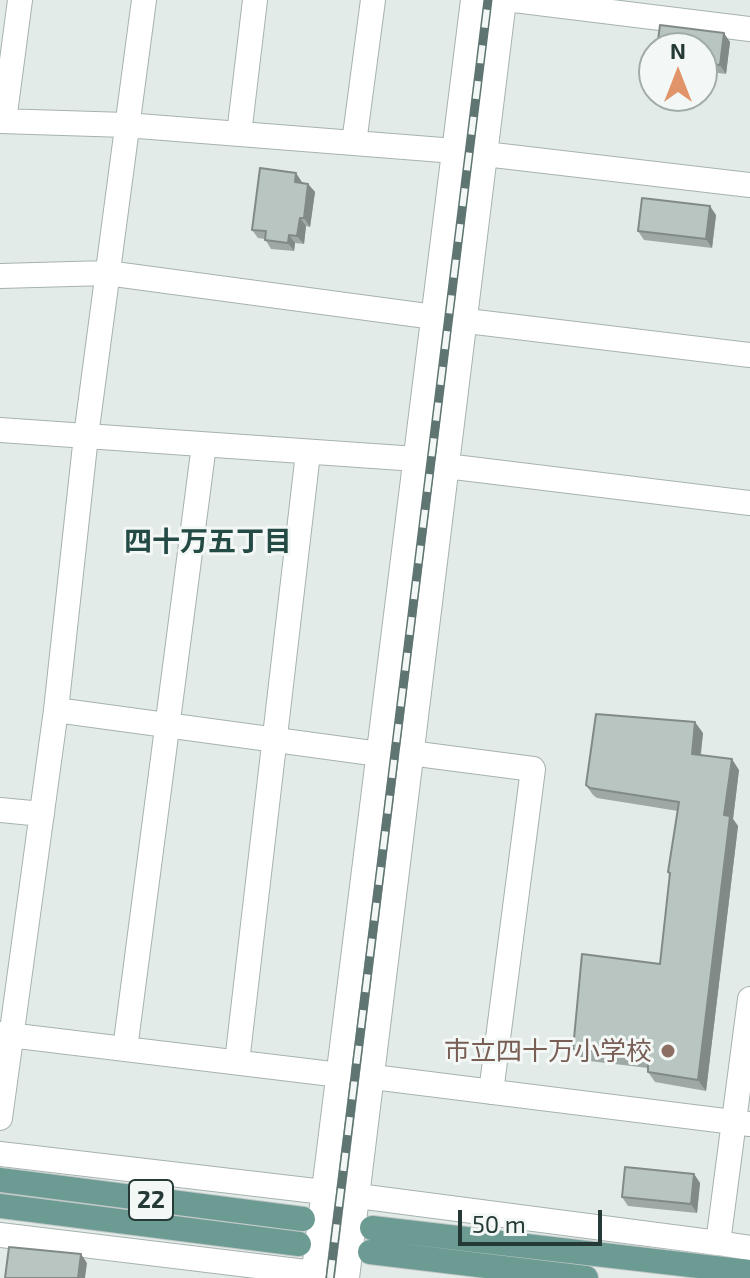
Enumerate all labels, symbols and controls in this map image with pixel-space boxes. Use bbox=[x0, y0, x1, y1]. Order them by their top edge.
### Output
north arrow bbox=[638, 32, 718, 112]
text: N bbox=[670, 37, 686, 63]
district label: 四十万五丁目 bbox=[124, 525, 292, 559]
place label: 市立四十万小学校 bbox=[444, 1035, 652, 1067]
marker: 市立四十万小学校 bbox=[659, 1042, 677, 1060]
road number: 22 bbox=[129, 1180, 173, 1220]
scale bar bbox=[462, 1194, 606, 1244]
text: 50 m bbox=[472, 1209, 526, 1238]

